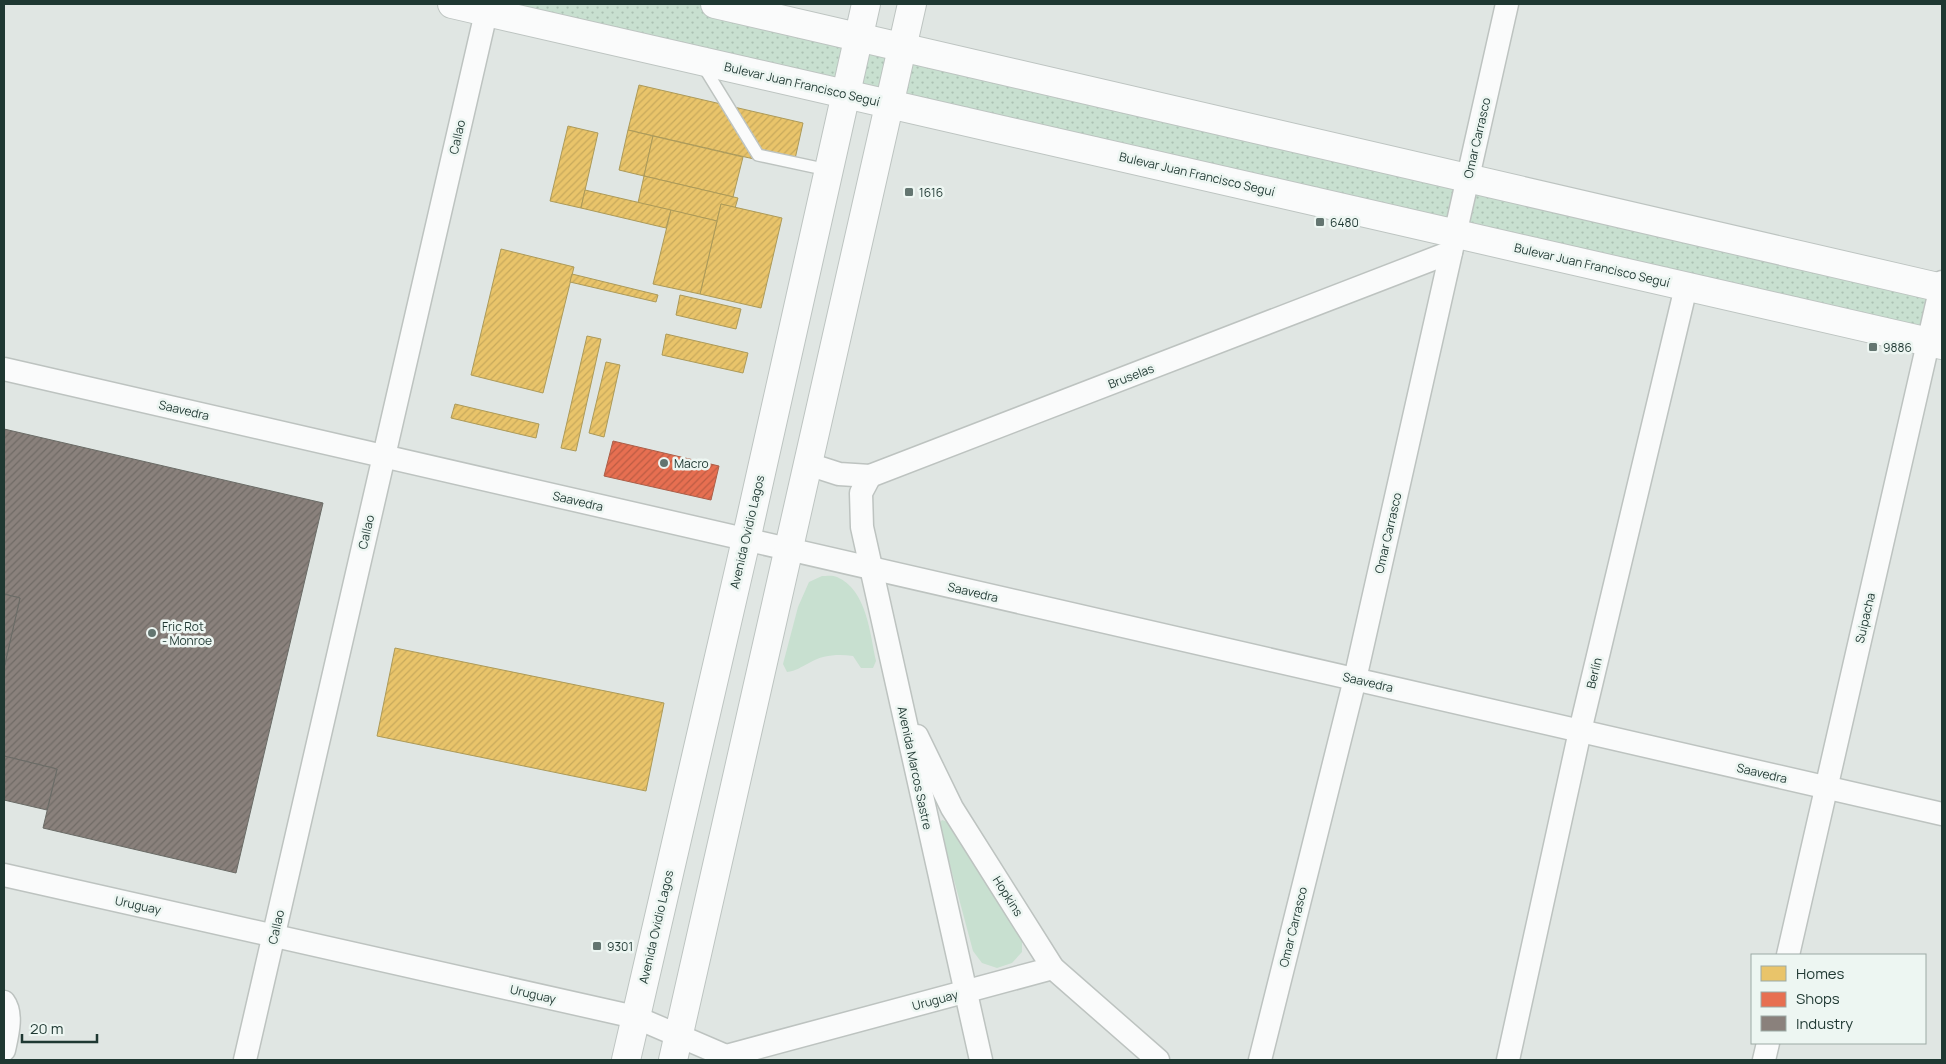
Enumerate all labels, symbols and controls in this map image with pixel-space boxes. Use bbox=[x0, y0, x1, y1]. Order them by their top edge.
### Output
street label: Bulevar Juan Francisco Seguí bbox=[723, 58, 882, 110]
street label: Omar Carrasco bbox=[1459, 96, 1495, 180]
street label: Callao bbox=[445, 118, 469, 156]
street label: Bulevar Juan Francisco Seguí bbox=[1118, 148, 1277, 200]
place label: 1616 bbox=[919, 184, 943, 201]
marker: 1616 bbox=[903, 186, 915, 198]
place label: 6480 bbox=[1330, 214, 1359, 231]
marker: 6480 bbox=[1314, 216, 1326, 228]
street label: Bulevar Juan Francisco Seguí bbox=[1513, 239, 1672, 291]
place label: 9886 bbox=[1883, 339, 1912, 356]
marker: 9886 bbox=[1867, 341, 1879, 353]
street label: Bruselas bbox=[1106, 359, 1156, 393]
street label: Saavedra bbox=[157, 396, 211, 424]
place label: Macro bbox=[674, 455, 709, 472]
marker: Macro bbox=[658, 457, 670, 469]
street label: Avenida Ovidio Lagos bbox=[726, 473, 768, 591]
street label: Saavedra bbox=[551, 487, 605, 515]
street label: Omar Carrasco bbox=[1370, 491, 1406, 575]
street label: Callao bbox=[354, 513, 378, 551]
street label: Saavedra bbox=[946, 578, 1000, 606]
street label: Suipacha bbox=[1851, 591, 1879, 645]
place label: Fric Rot - Monroe bbox=[162, 618, 212, 649]
marker: Fric Rot - Monroe bbox=[146, 627, 158, 639]
street label: Berlín bbox=[1582, 656, 1606, 690]
street label: Saavedra bbox=[1341, 668, 1395, 696]
street label: Avenida Marcos Sastre bbox=[894, 705, 936, 831]
street label: Saavedra bbox=[1735, 759, 1789, 787]
street label: Avenida Ovidio Lagos bbox=[635, 868, 677, 986]
street label: Hopkins bbox=[989, 873, 1027, 919]
street label: Omar Carrasco bbox=[1275, 885, 1311, 969]
street label: Uruguay bbox=[113, 892, 163, 918]
street label: Callao bbox=[264, 908, 288, 946]
place label: 9301 bbox=[607, 938, 633, 955]
marker: 9301 bbox=[591, 940, 603, 952]
legend bbox=[1751, 954, 1926, 1044]
text: Homes bbox=[1796, 963, 1845, 984]
street label: Uruguay bbox=[508, 980, 558, 1008]
street label: Uruguay bbox=[910, 986, 960, 1014]
text: Shops bbox=[1796, 988, 1840, 1009]
scale bar bbox=[22, 1012, 98, 1044]
text: Industry bbox=[1796, 1013, 1853, 1034]
text: 20 m bbox=[30, 1018, 63, 1039]

